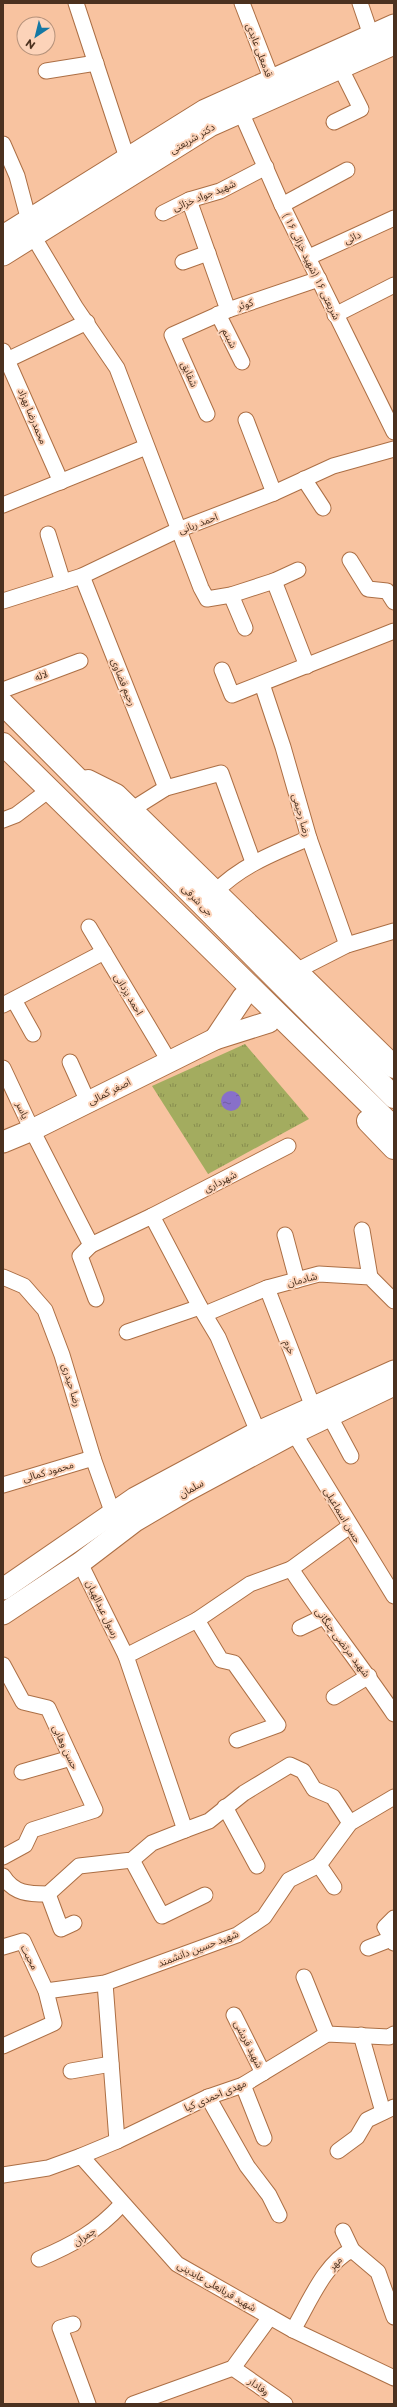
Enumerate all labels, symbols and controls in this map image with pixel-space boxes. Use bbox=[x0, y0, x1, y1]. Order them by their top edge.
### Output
north arrow bbox=[16, 16, 56, 56]
street label: قدمعلی عابدی bbox=[243, 21, 276, 80]
text: N bbox=[23, 36, 38, 52]
street label: دکتر شریعتی bbox=[167, 120, 217, 157]
street label: شهید جواد خزائی bbox=[171, 177, 238, 214]
street label: شریعتی ۱۶ (شهید خزائی ۱۶ ) bbox=[280, 211, 343, 322]
street label: دائی bbox=[342, 228, 363, 247]
street label: کوثر bbox=[235, 295, 256, 314]
street label: شبنم bbox=[218, 326, 240, 351]
street label: شقایق bbox=[178, 359, 201, 389]
street label: محمدرضا بهزاد bbox=[15, 386, 50, 446]
street label: احمد ربانی bbox=[177, 510, 220, 537]
street label: رحیم قضاوی bbox=[107, 657, 139, 709]
street label: لاله bbox=[33, 667, 50, 684]
street label: رضا رحیمی bbox=[289, 792, 314, 838]
street label: جی شرقی bbox=[179, 882, 216, 919]
street label: احمد یزدانی bbox=[111, 971, 146, 1017]
street label: اصغر کمالی bbox=[86, 1075, 133, 1108]
street label: یاسر bbox=[12, 1099, 32, 1121]
street label: شهرداری bbox=[202, 1168, 239, 1195]
street label: شادمان bbox=[286, 1269, 319, 1289]
street label: خرم bbox=[279, 1338, 298, 1357]
street label: رضا حیدری bbox=[59, 1362, 84, 1408]
street label: محمود کمالی bbox=[21, 1458, 75, 1485]
street label: سلمان bbox=[177, 1476, 206, 1501]
street label: حسن اسماعیلی bbox=[321, 1485, 364, 1545]
street label: رسول عبدالهیان bbox=[83, 1578, 122, 1641]
street label: شهید مرتضی چنگانی bbox=[312, 1605, 373, 1680]
street label: حسن وهابی bbox=[50, 1723, 82, 1772]
street label: شهید حسین دانشمند bbox=[156, 1927, 241, 1970]
street label: محبت bbox=[18, 1943, 41, 1972]
street label: شهید قریشی bbox=[231, 2018, 266, 2070]
street label: مهدی احمدی کیا bbox=[182, 2077, 248, 2114]
street label: چمران bbox=[70, 2224, 98, 2249]
street label: مهر bbox=[325, 2254, 345, 2274]
street label: شهید قربانعلی عابدینی bbox=[175, 2259, 259, 2314]
street label: وفادار bbox=[245, 2374, 272, 2398]

